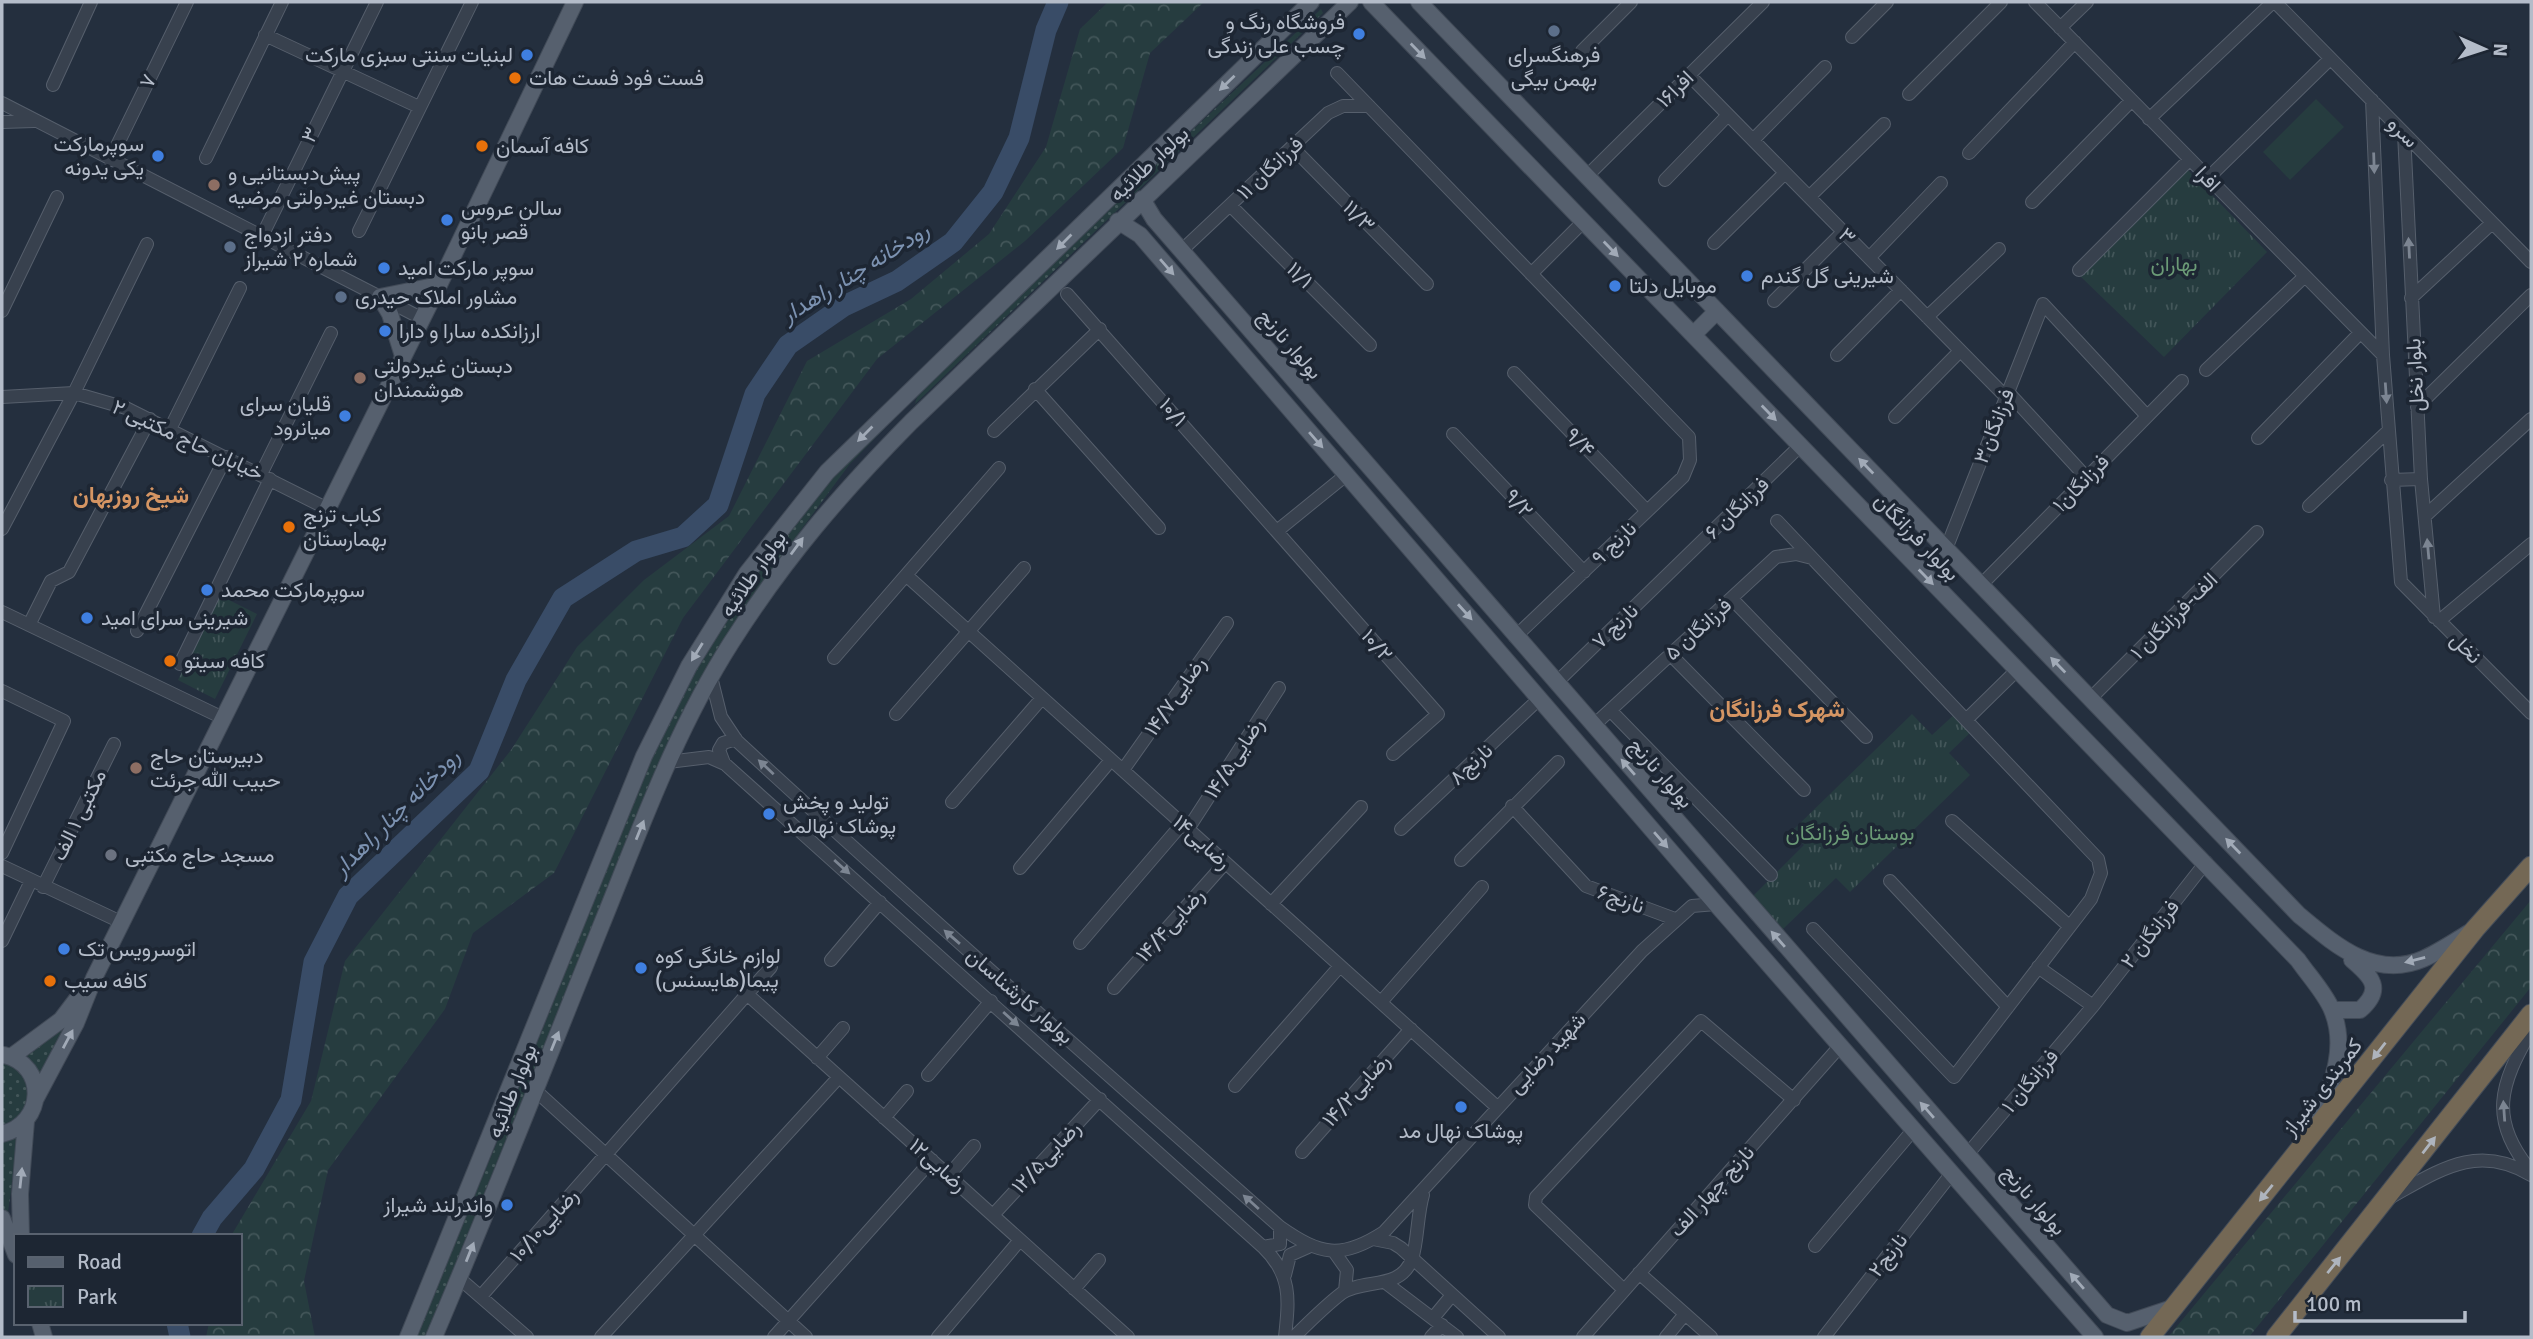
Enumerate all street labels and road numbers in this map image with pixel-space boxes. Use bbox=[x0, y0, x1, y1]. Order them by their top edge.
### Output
street label: ۱۶افرا bbox=[1651, 65, 1699, 113]
street label: ۷ bbox=[134, 70, 162, 92]
street label: سرو bbox=[2382, 111, 2424, 153]
street label: بولوار طلائیه bbox=[1104, 121, 1194, 207]
street label: ۳ bbox=[295, 123, 325, 147]
street label: فرزانگان ۱۱ bbox=[1231, 131, 1309, 205]
street label: افرا bbox=[2190, 161, 2226, 197]
street label: ۱۱/۳ bbox=[1337, 194, 1381, 238]
street label: ۳ bbox=[1833, 222, 1861, 250]
street label: ۱۱/۱ bbox=[1281, 256, 1319, 294]
street label: بولوار نارنج bbox=[1251, 303, 1328, 385]
street label: بلوار نخل bbox=[2400, 338, 2430, 412]
street label: فرزانگان۳ bbox=[1968, 385, 2020, 467]
street label: ۱۰/۱ bbox=[1153, 392, 1193, 432]
street label: خیابان حاج مکتبی ۲ bbox=[108, 394, 268, 487]
street label: ۹/۴ bbox=[1560, 422, 1600, 462]
street label: فرزانگان۱ bbox=[2047, 449, 2115, 517]
street label: فرزانگان ۶ bbox=[1699, 471, 1775, 545]
street label: ۹/۲ bbox=[1499, 483, 1539, 523]
street label: بولوار فرزانگان bbox=[1869, 488, 1965, 586]
street label: نارنج ۹ bbox=[1586, 515, 1643, 571]
street label: بولوار طلائیه bbox=[714, 526, 792, 622]
street label: ۱ الف-فرزانگان bbox=[2125, 567, 2223, 665]
street label: فرزانگان ۵ bbox=[1659, 592, 1737, 666]
street label: نارنج ۷ bbox=[1586, 598, 1644, 655]
street label: ۱۰/۲ bbox=[1356, 623, 1398, 667]
street label: نخل bbox=[2445, 627, 2487, 669]
street label: رضایی۱۴/۷ bbox=[1138, 651, 1212, 741]
street label: رضایی۱۴/۵ bbox=[1198, 713, 1270, 803]
street label: بولوار نارنج bbox=[1622, 732, 1699, 814]
street label: نارنج۸ bbox=[1444, 737, 1499, 791]
street label: مکتبی ۱ الف bbox=[46, 765, 112, 865]
street label: رضایی۱۴ bbox=[1167, 809, 1237, 875]
street label: نارنج۶ bbox=[1594, 879, 1648, 920]
street label: رضایی۱۴/۴ bbox=[1130, 883, 1210, 967]
street label: فرزانگان ۲ bbox=[2115, 894, 2185, 974]
street label: بولوار کارشناسان bbox=[961, 942, 1079, 1050]
street label: شهید رضایی bbox=[1503, 1007, 1591, 1099]
street label: کمربندی شیراز bbox=[2275, 1033, 2368, 1142]
street label: بولوار طلائیه bbox=[481, 1040, 543, 1142]
street label: فرزانگان ۱ bbox=[1996, 1044, 2064, 1118]
street label: رضایی۱۴/۲ bbox=[1316, 1048, 1396, 1132]
street label: رضایی۱۲/۵ bbox=[1006, 1115, 1086, 1199]
street label: رضایی۱۲ bbox=[904, 1132, 972, 1198]
street label: نارنج چهار الف bbox=[1664, 1140, 1761, 1243]
street label: بولوار نارنج bbox=[1995, 1159, 2072, 1241]
street label: رضایی۱۰/۱۰ bbox=[504, 1183, 584, 1267]
street label: نارنج۲ bbox=[1863, 1228, 1914, 1283]

